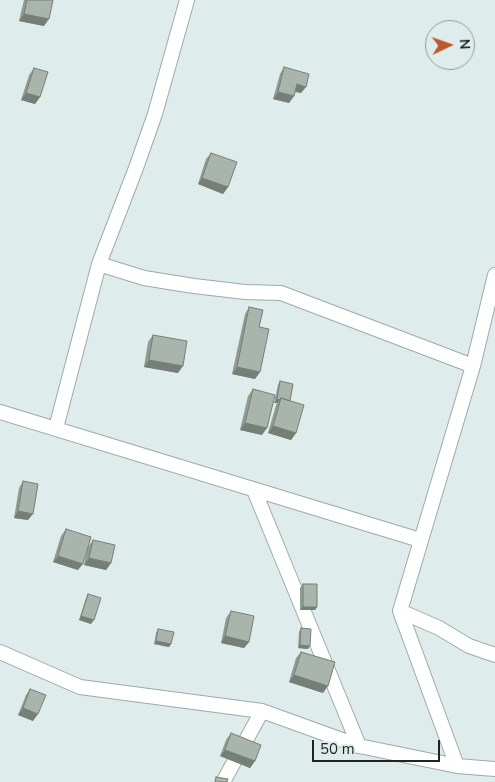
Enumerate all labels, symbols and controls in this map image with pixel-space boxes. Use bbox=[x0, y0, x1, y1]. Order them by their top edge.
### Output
north arrow bbox=[425, 20, 475, 70]
text: N bbox=[455, 39, 474, 50]
scale bar bbox=[315, 730, 442, 762]
text: 50 m bbox=[320, 739, 355, 759]

